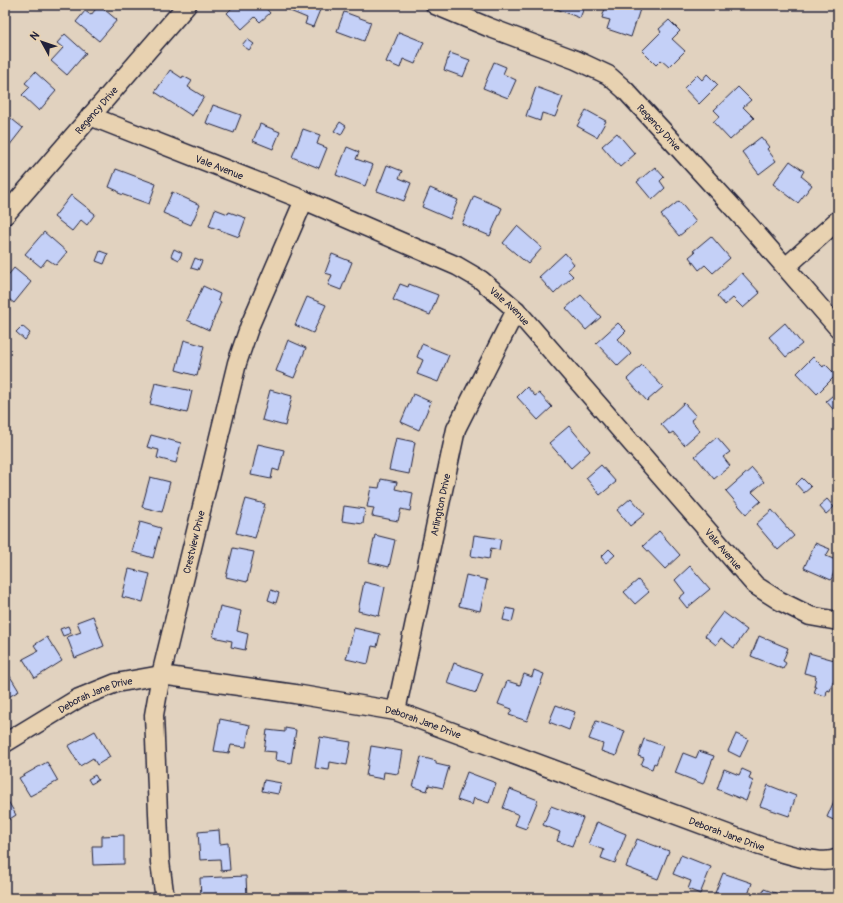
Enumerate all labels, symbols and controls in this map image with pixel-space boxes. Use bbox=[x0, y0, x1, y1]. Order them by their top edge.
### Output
north arrow bbox=[22, 22, 62, 62]
text: N bbox=[27, 28, 42, 43]
street label: Regency Drive bbox=[73, 84, 121, 137]
street label: Regency Drive bbox=[634, 102, 683, 154]
street label: Vale Avenue bbox=[193, 153, 245, 183]
street label: Vale Avenue bbox=[486, 285, 532, 328]
street label: Arlington Drive bbox=[428, 473, 453, 537]
street label: Crestview Drive bbox=[181, 509, 208, 575]
street label: Vale Avenue bbox=[702, 526, 744, 573]
street label: Deborah Jane Drive bbox=[56, 675, 133, 716]
street label: Deborah Jane Drive bbox=[384, 704, 462, 742]
street label: Deborah Jane Drive bbox=[687, 815, 766, 854]

